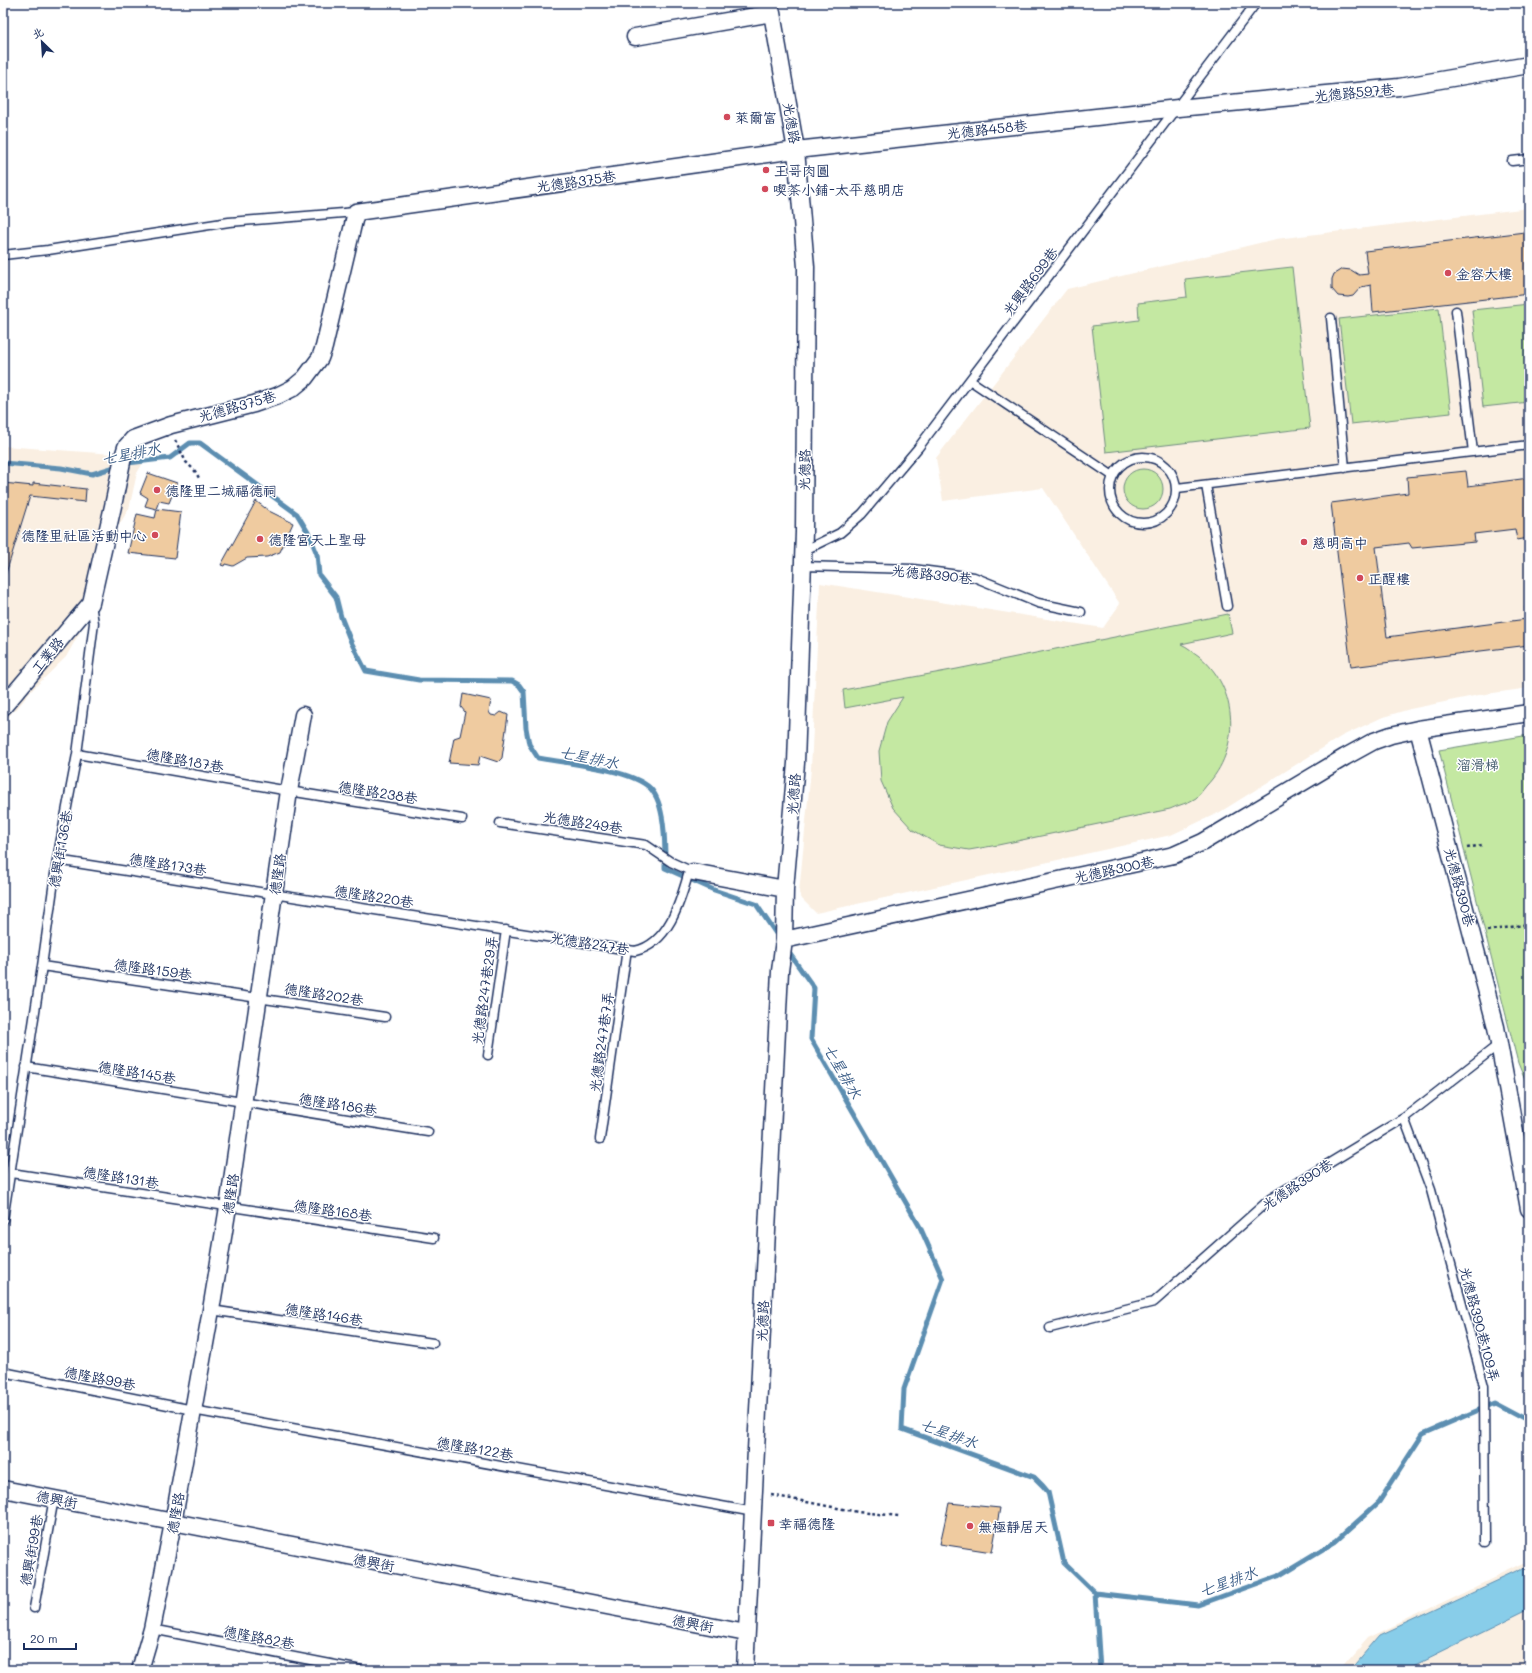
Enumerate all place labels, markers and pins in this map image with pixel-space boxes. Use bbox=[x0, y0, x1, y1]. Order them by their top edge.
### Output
place label: 萊爾富 bbox=[735, 108, 777, 127]
marker: 萊爾富 bbox=[722, 112, 732, 122]
place label: 王哥肉圓 bbox=[774, 161, 830, 180]
marker: 王哥肉圓 bbox=[761, 165, 771, 175]
place label: 喫茶小鋪-太平慈明店 bbox=[773, 180, 905, 199]
marker: 喫茶小鋪-太平慈明店 bbox=[760, 184, 770, 194]
place label: 金容大樓 bbox=[1456, 264, 1512, 283]
marker: 金容大樓 bbox=[1443, 268, 1453, 278]
place label: 德隆里二城福德祠 bbox=[165, 481, 277, 500]
marker: 德隆里二城福德祠 bbox=[152, 485, 162, 495]
place label: 德隆里社區活動中心 bbox=[21, 526, 147, 545]
marker: 德隆里社區活動中心 bbox=[150, 530, 160, 540]
place label: 德隆宮天上聖母 bbox=[268, 530, 366, 549]
place label: 慈明高中 bbox=[1312, 533, 1368, 552]
marker: 德隆宮天上聖母 bbox=[255, 534, 265, 544]
marker: 慈明高中 bbox=[1299, 537, 1309, 547]
place label: 正醒樓 bbox=[1368, 569, 1410, 588]
marker: 正醒樓 bbox=[1355, 573, 1365, 583]
place label: 幸福德隆 bbox=[779, 1514, 835, 1533]
place label: 無極靜居天 bbox=[978, 1517, 1048, 1536]
marker: 幸福德隆 bbox=[766, 1518, 776, 1528]
marker: 無極靜居天 bbox=[965, 1521, 975, 1531]

